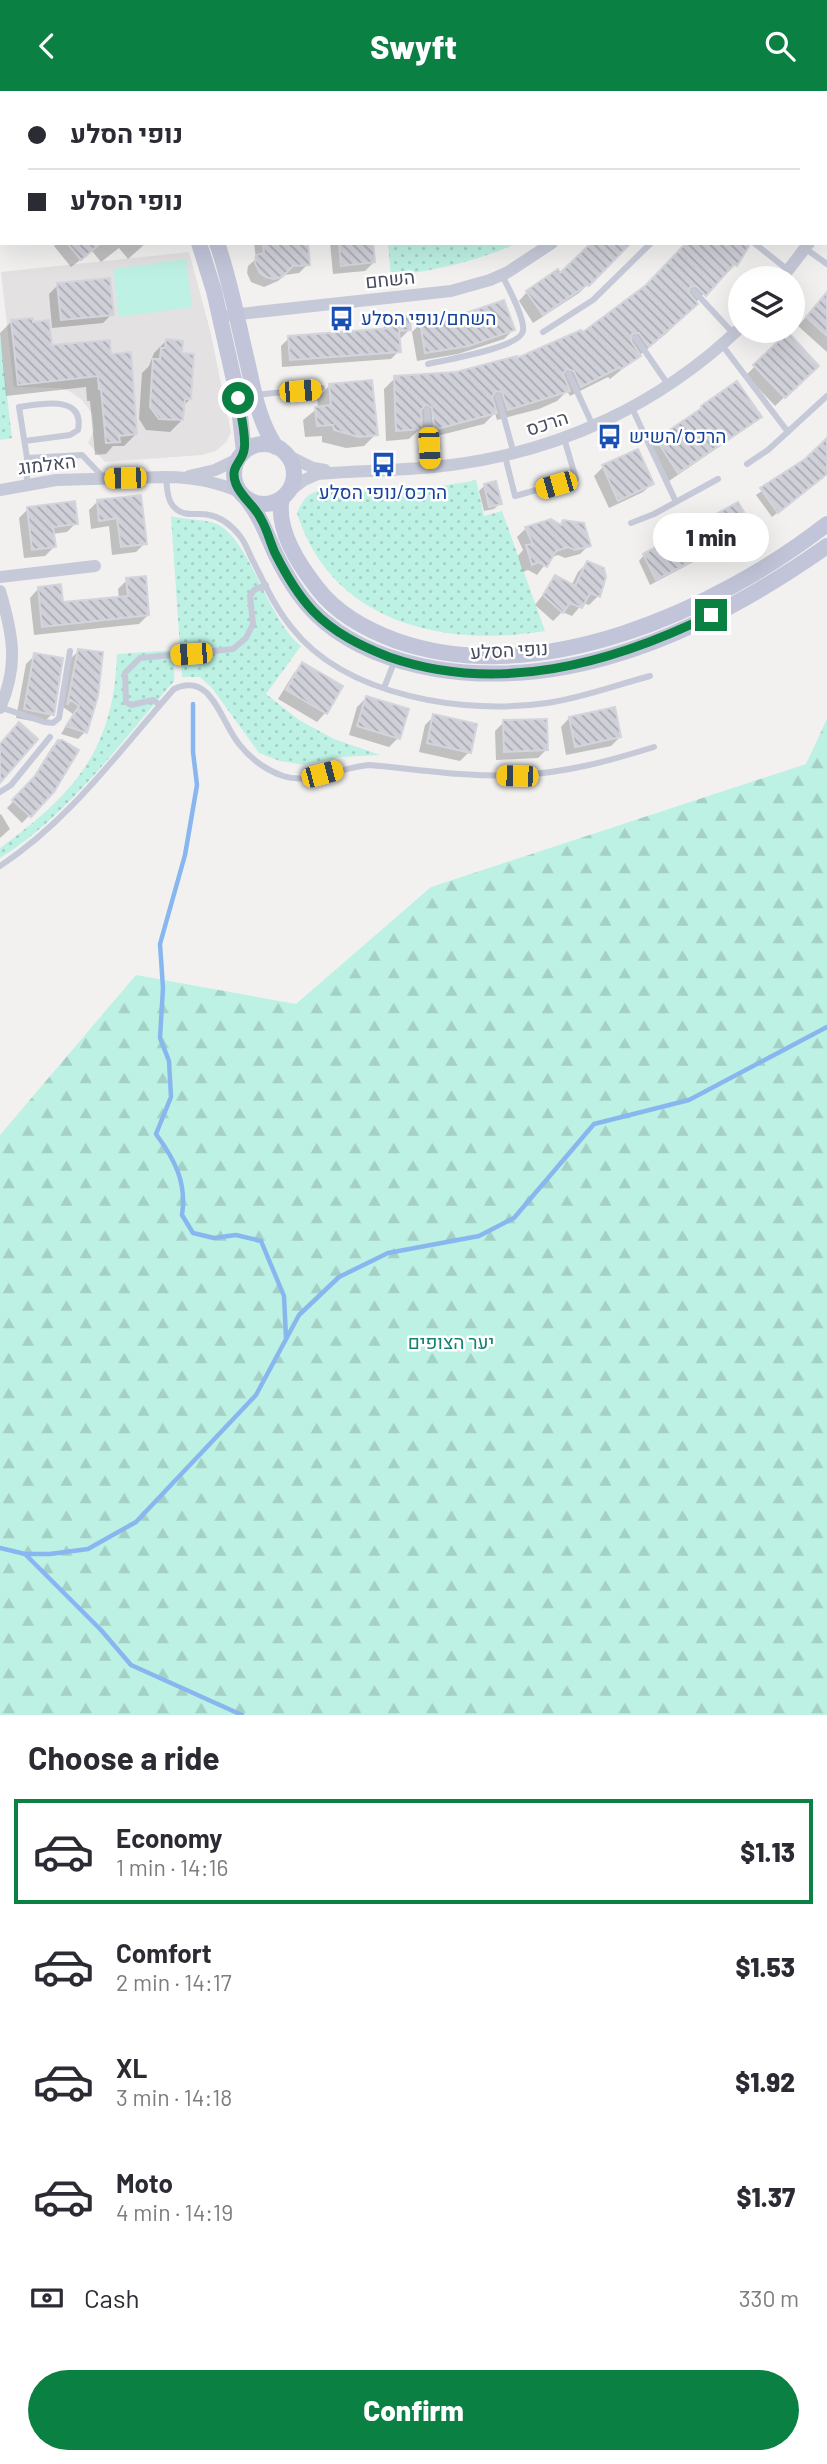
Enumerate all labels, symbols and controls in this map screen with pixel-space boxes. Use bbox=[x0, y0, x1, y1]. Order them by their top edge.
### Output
icon: back bbox=[28, 27, 66, 65]
text: Swyft bbox=[370, 27, 457, 65]
icon: search bbox=[761, 27, 799, 65]
text: נופי הסלע bbox=[70, 117, 183, 148]
text: נופי הסלע bbox=[70, 184, 183, 215]
street label: השחם bbox=[364, 264, 416, 293]
map controls bbox=[728, 266, 805, 343]
button: layers bbox=[728, 266, 805, 343]
bus stop icon: השחם/נופי הסלע bbox=[327, 304, 355, 332]
place label: השחם/נופי הסלע bbox=[361, 306, 496, 329]
car bbox=[279, 379, 322, 403]
route start bbox=[222, 382, 254, 414]
street label: הרכס bbox=[523, 405, 571, 440]
bus stop icon: הרכס/השיש bbox=[595, 422, 623, 450]
place label: הרכס/השיש bbox=[629, 424, 727, 447]
car bbox=[418, 426, 441, 470]
street label: האלמוג bbox=[17, 449, 77, 478]
bus stop icon: הרכס/נופי הסלע bbox=[369, 450, 397, 478]
car bbox=[104, 467, 147, 489]
car bbox=[533, 469, 580, 501]
place label: הרכס/נופי הסלע bbox=[319, 480, 447, 503]
callout: 1 min bbox=[653, 513, 769, 563]
text: 1 min bbox=[686, 523, 736, 551]
route end bbox=[695, 599, 727, 631]
street label: נופי הסלע bbox=[469, 636, 549, 663]
car bbox=[170, 642, 213, 666]
car bbox=[299, 758, 346, 790]
car bbox=[496, 765, 539, 787]
park label: יער הצופים bbox=[408, 1330, 494, 1353]
text: Choose a ride bbox=[28, 1738, 220, 1776]
icon: car bbox=[32, 1820, 95, 1883]
text: Economy bbox=[116, 1822, 222, 1853]
text: $1.13 bbox=[740, 1836, 795, 1867]
text: 1 min · 14:16 bbox=[116, 1853, 228, 1881]
icon: car bbox=[32, 1935, 95, 1998]
text: Comfort bbox=[116, 1937, 212, 1968]
text: $1.53 bbox=[735, 1951, 795, 1982]
text: 2 min · 14:17 bbox=[116, 1968, 232, 1996]
icon: car bbox=[32, 2050, 95, 2113]
text: XL bbox=[116, 2052, 147, 2083]
text: $1.92 bbox=[735, 2066, 795, 2097]
text: 3 min · 14:18 bbox=[116, 2083, 232, 2111]
icon: car bbox=[32, 2165, 95, 2228]
text: Moto bbox=[116, 2167, 173, 2198]
text: $1.37 bbox=[736, 2181, 795, 2212]
text: 4 min · 14:19 bbox=[116, 2198, 233, 2226]
icon: cash bbox=[28, 2279, 66, 2317]
text: Cash bbox=[84, 2282, 139, 2313]
text: 330 m bbox=[739, 2284, 799, 2312]
button: Confirm bbox=[28, 2370, 799, 2450]

